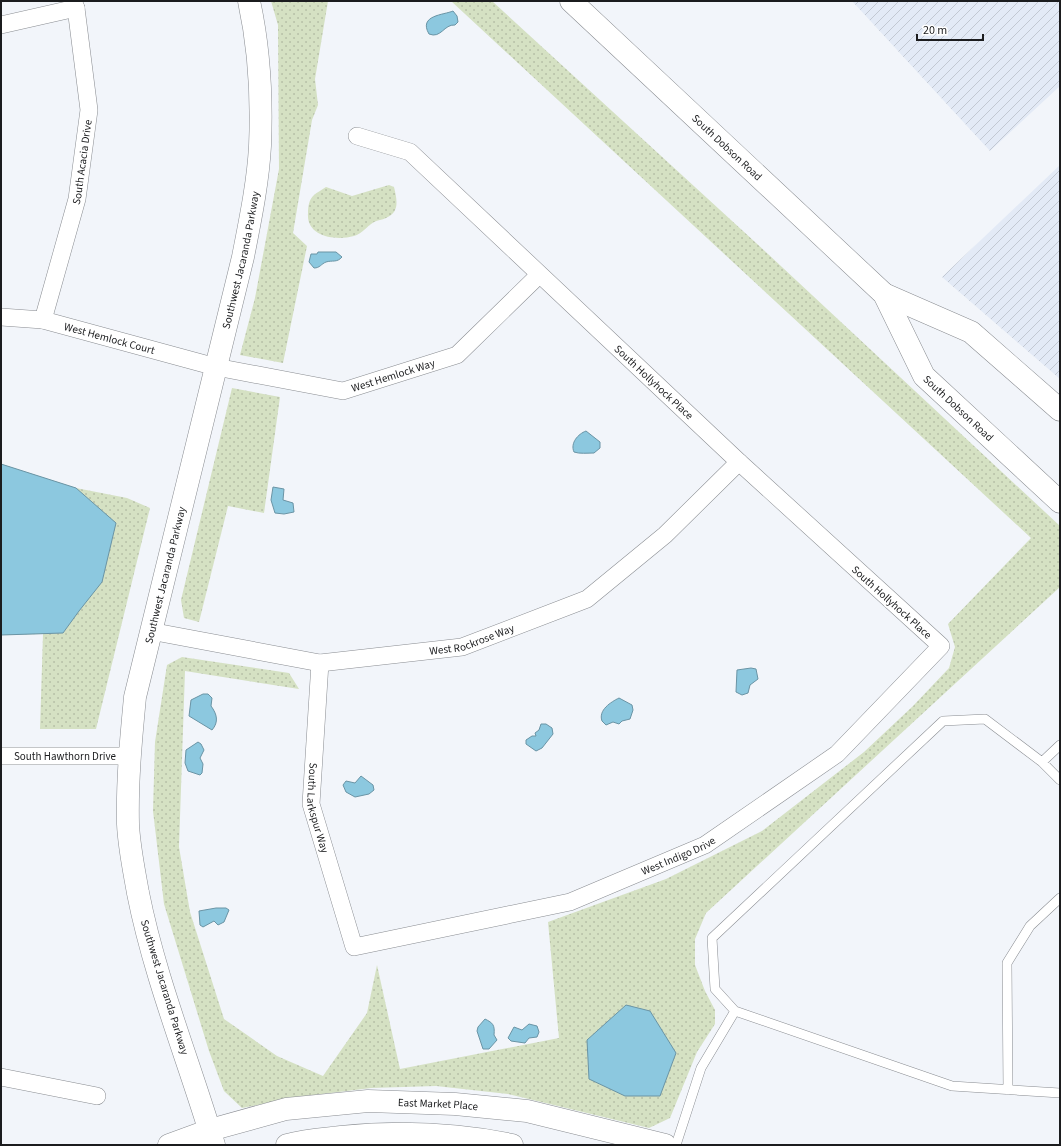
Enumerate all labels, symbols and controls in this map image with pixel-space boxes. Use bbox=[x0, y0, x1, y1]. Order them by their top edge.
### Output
scale bar bbox=[917, 16, 983, 42]
text: 20 m bbox=[923, 22, 947, 39]
street label: South Dobson Road bbox=[689, 111, 765, 184]
street label: South Acacia Drive bbox=[69, 118, 96, 206]
street label: Southwest Jacaranda Parkway bbox=[219, 190, 263, 331]
street label: West Hemlock Court bbox=[62, 319, 157, 358]
street label: South Hollyhock Place bbox=[611, 342, 697, 423]
street label: West Hemlock Way bbox=[349, 355, 437, 396]
street label: South Dobson Road bbox=[920, 372, 997, 445]
street label: Southwest Jacaranda Parkway bbox=[141, 505, 189, 645]
street label: South Hollyhock Place bbox=[848, 562, 935, 643]
street label: West Rockrose Way bbox=[428, 621, 516, 659]
street label: South Hawthorn Drive bbox=[14, 749, 117, 764]
street label: South Larkspur Way bbox=[303, 762, 332, 855]
street label: West Indigo Drive bbox=[639, 833, 719, 879]
street label: Southwest Jacaranda Parkway bbox=[137, 918, 192, 1056]
street label: East Market Place bbox=[398, 1095, 479, 1114]

